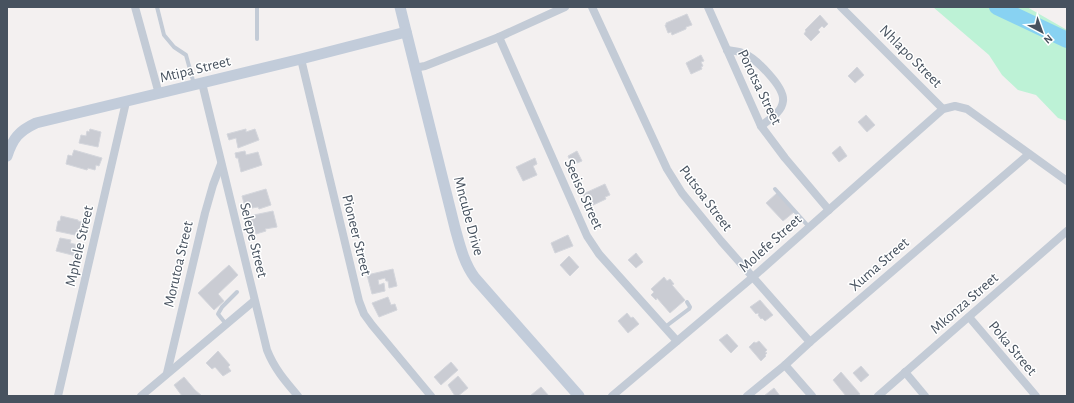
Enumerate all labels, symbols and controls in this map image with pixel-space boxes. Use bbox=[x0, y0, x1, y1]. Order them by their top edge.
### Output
north arrow bbox=[1022, 12, 1062, 52]
street label: Nhlapo Street bbox=[877, 22, 945, 91]
text: N bbox=[1042, 33, 1055, 46]
street label: Porotsa Street bbox=[735, 47, 784, 127]
street label: Mtipa Street bbox=[158, 53, 232, 86]
street label: Seeiso Street bbox=[561, 157, 606, 232]
street label: Putsoa Street bbox=[676, 163, 735, 234]
street label: Mncube Drive bbox=[451, 175, 486, 257]
street label: Pioneer Street bbox=[339, 193, 374, 277]
street label: Selepe Street bbox=[237, 201, 270, 279]
street label: Mphele Street bbox=[63, 204, 96, 288]
street label: Molefe Street bbox=[736, 211, 805, 275]
street label: Morutoa Street bbox=[161, 219, 196, 309]
street label: Xuma Street bbox=[847, 235, 912, 294]
street label: Mkonza Street bbox=[928, 270, 1001, 337]
street label: Poka Street bbox=[986, 318, 1040, 379]

